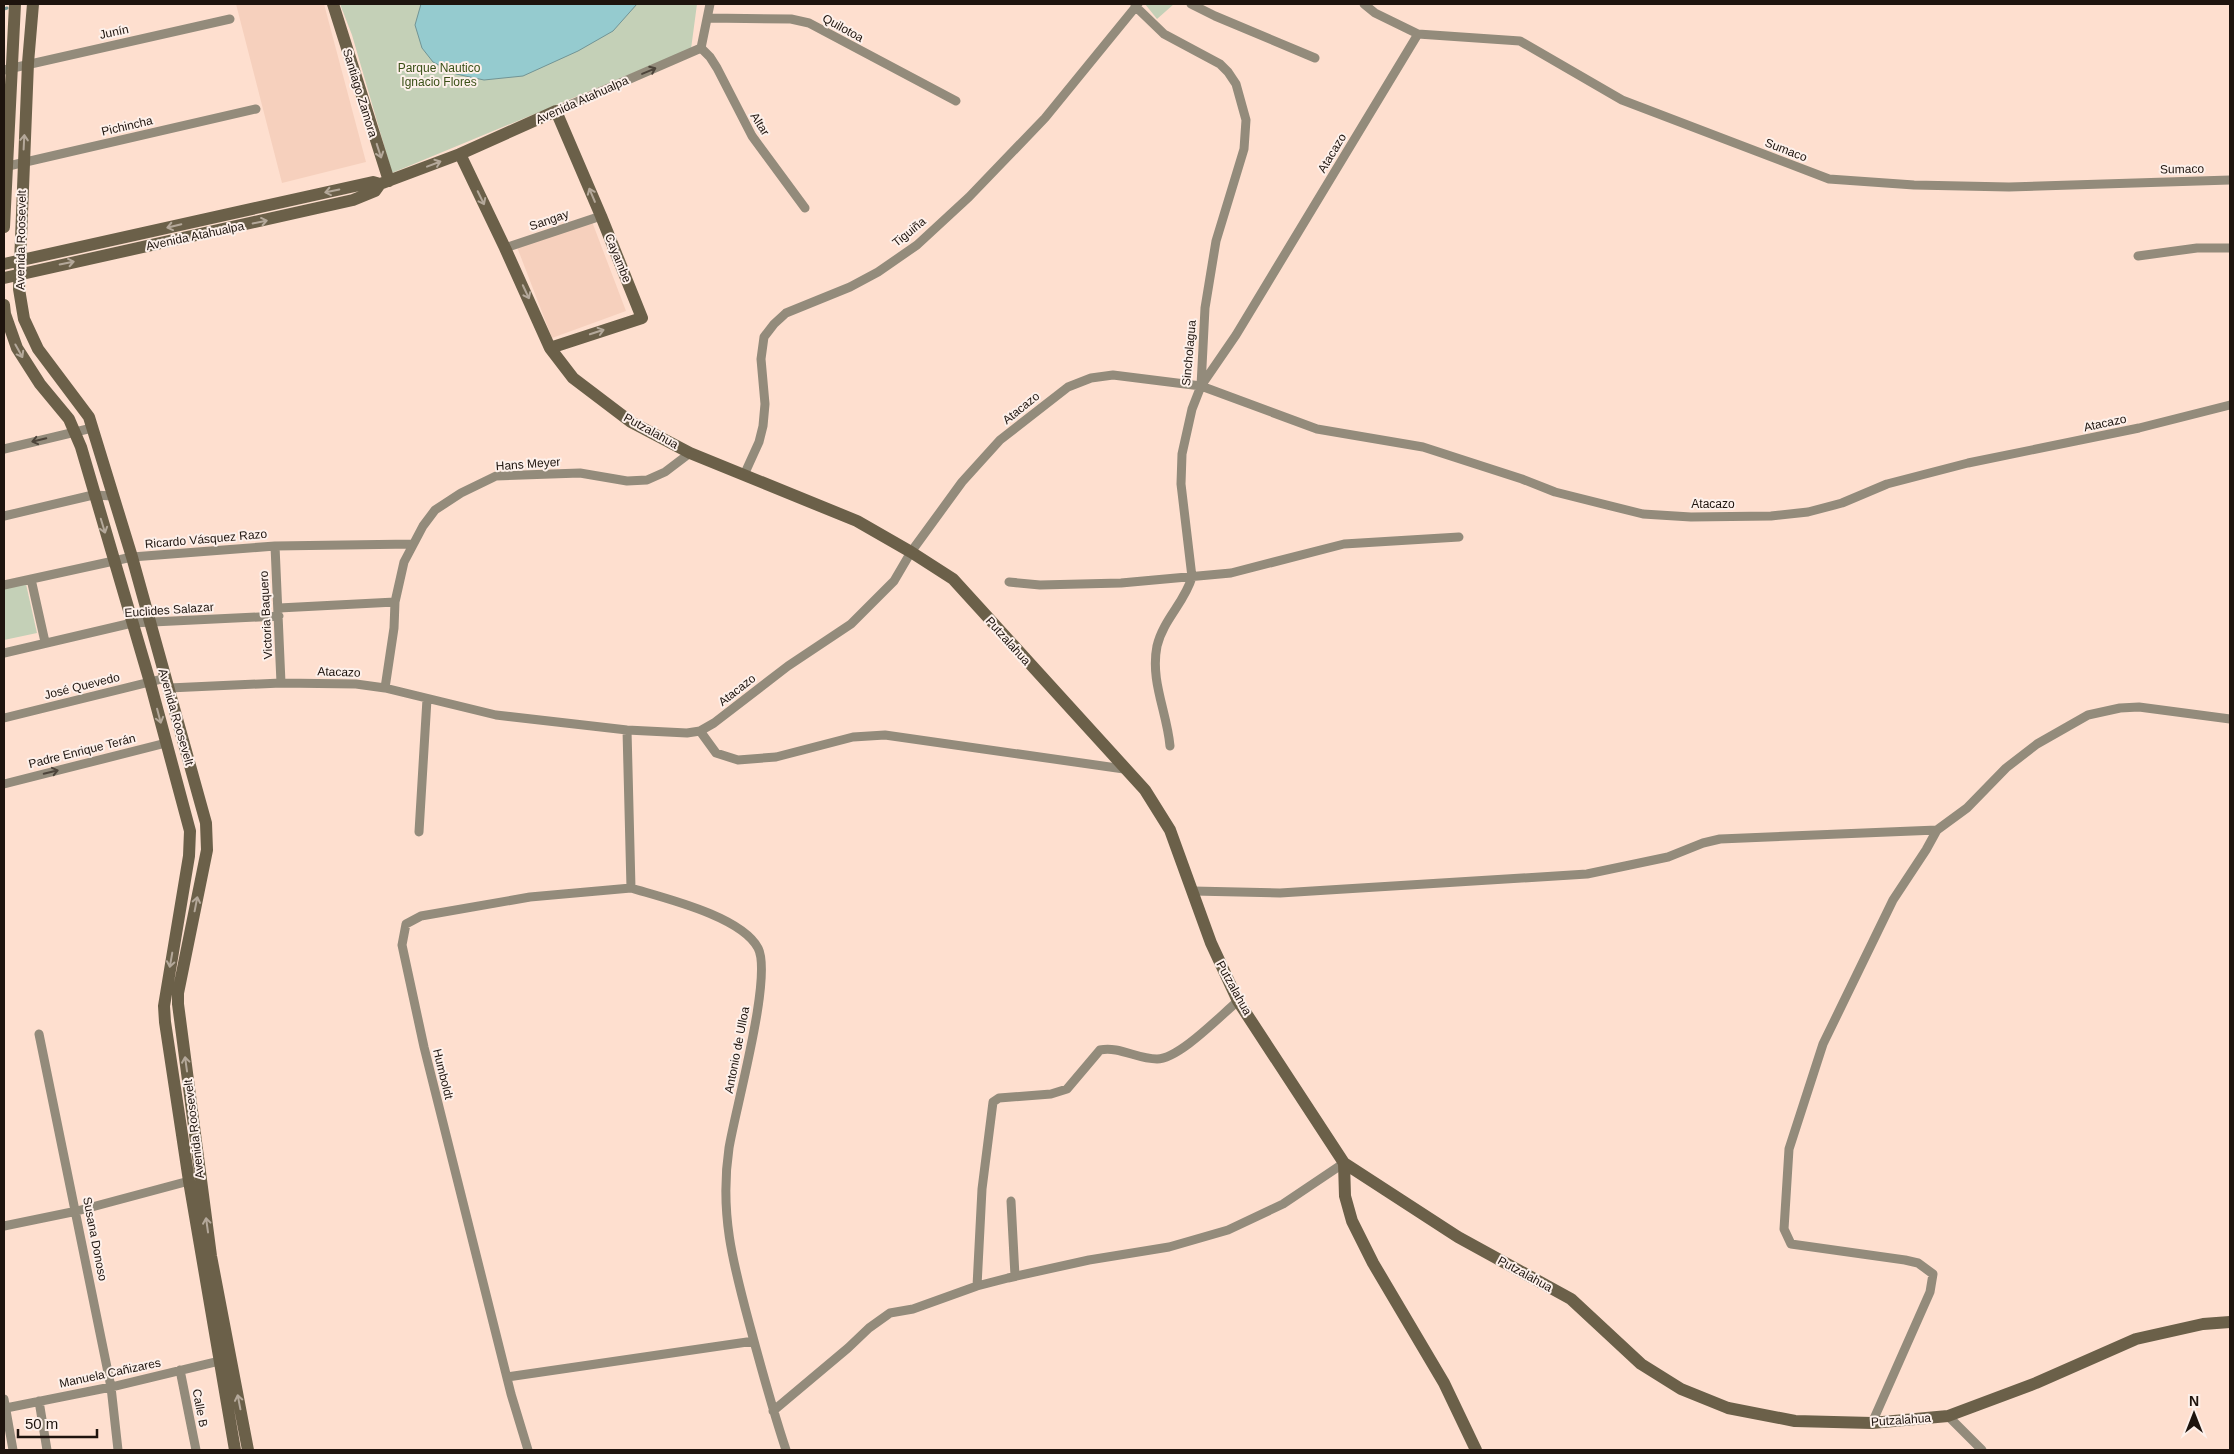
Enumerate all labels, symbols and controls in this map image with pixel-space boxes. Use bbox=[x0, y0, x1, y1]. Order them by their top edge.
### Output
street label: Quilotoa bbox=[820, 11, 866, 45]
street label: Junín bbox=[98, 22, 130, 42]
street label: Santiago Zamora bbox=[340, 47, 380, 139]
park label: Parque Nautico Ignacio Flores bbox=[398, 61, 481, 89]
one-way arrow bbox=[641, 65, 656, 75]
street label: Avenida Atahualpa bbox=[534, 73, 631, 127]
street label: Altar bbox=[748, 110, 772, 138]
street label: Pichincha bbox=[100, 113, 154, 139]
street label: Atacazo bbox=[1315, 131, 1349, 175]
one-way arrow bbox=[20, 134, 29, 150]
street label: Sumaco bbox=[1763, 136, 1809, 165]
one-way arrow bbox=[374, 142, 384, 158]
one-way arrow bbox=[426, 159, 441, 168]
street label: Sumaco bbox=[2160, 162, 2204, 176]
one-way arrow bbox=[325, 186, 341, 196]
one-way arrow bbox=[587, 188, 597, 203]
street label: Avenida Roosevelt bbox=[13, 189, 29, 290]
one-way arrow bbox=[477, 190, 486, 205]
street label: Sangay bbox=[527, 207, 571, 233]
street label: Tiguiña bbox=[889, 214, 929, 250]
one-way arrow bbox=[251, 216, 267, 226]
street label: Avenida Atahualpa bbox=[145, 219, 246, 253]
one-way arrow bbox=[166, 222, 182, 231]
street label: Cayambe bbox=[602, 232, 634, 285]
one-way arrow bbox=[58, 258, 74, 268]
one-way arrow bbox=[521, 285, 531, 300]
street label: Sincholagua bbox=[1179, 319, 1199, 387]
one-way arrow bbox=[588, 327, 604, 337]
one-way arrow bbox=[15, 343, 24, 358]
street label: Atacazo bbox=[1000, 389, 1043, 427]
street label: Putzalahua bbox=[621, 410, 681, 452]
street label: Atacazo bbox=[2082, 412, 2128, 434]
one-way arrow bbox=[31, 436, 47, 445]
street label: Hans Meyer bbox=[495, 455, 561, 473]
street label: Atacazo bbox=[1691, 497, 1735, 511]
one-way arrow bbox=[99, 518, 109, 534]
street label: Ricardo Vásquez Razo bbox=[144, 527, 268, 551]
street label: Victoria Baquero bbox=[257, 570, 275, 660]
street label: Euclides Salazar bbox=[124, 600, 214, 620]
street label: Putzalahua bbox=[983, 614, 1034, 668]
street label: Atacazo bbox=[317, 664, 361, 680]
street label: Avenida Roosevelt bbox=[156, 667, 197, 768]
street label: José Quevedo bbox=[43, 670, 122, 702]
street label: Atacazo bbox=[716, 671, 759, 709]
one-way arrow bbox=[155, 707, 164, 723]
street label: Padre Enrique Terán bbox=[27, 731, 137, 771]
one-way arrow bbox=[43, 767, 59, 776]
one-way arrow bbox=[192, 897, 201, 913]
one-way arrow bbox=[166, 952, 176, 968]
street label: Putzalahua bbox=[1213, 958, 1255, 1018]
street label: Antonio de Ulloa bbox=[722, 1005, 752, 1095]
street label: Humboldt bbox=[430, 1047, 456, 1101]
one-way arrow bbox=[181, 1057, 191, 1073]
street label: Avenida Roosevelt bbox=[181, 1078, 207, 1179]
street label: Susana Donoso bbox=[80, 1196, 110, 1283]
one-way arrow bbox=[201, 1218, 211, 1234]
street label: Putzalahua bbox=[1495, 1253, 1555, 1295]
street label: Manuela Cañizares bbox=[58, 1355, 162, 1391]
street label: Calle B bbox=[189, 1388, 211, 1428]
north arrow bbox=[2169, 1389, 2219, 1439]
text: N bbox=[2189, 1393, 2199, 1409]
one-way arrow bbox=[234, 1395, 244, 1411]
scale bar bbox=[18, 1406, 96, 1438]
street label: Putzalahua bbox=[1871, 1411, 1932, 1429]
text: 50 m bbox=[25, 1415, 58, 1432]

